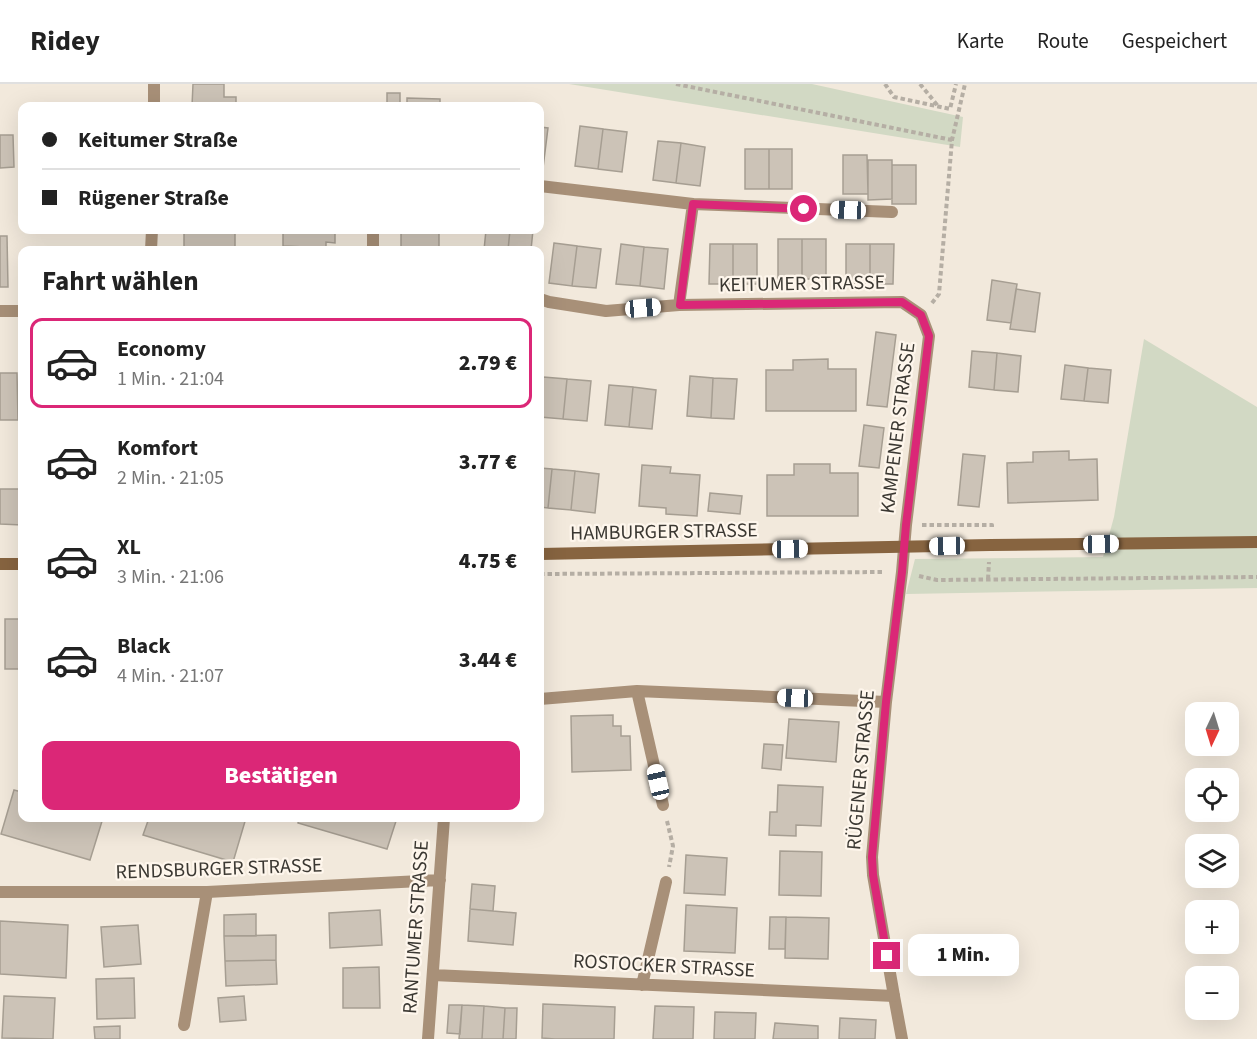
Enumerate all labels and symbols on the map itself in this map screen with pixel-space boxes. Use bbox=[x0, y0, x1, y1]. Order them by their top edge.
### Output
route start bbox=[790, 195, 817, 222]
car bbox=[830, 200, 866, 220]
street label: KEITUMER STRASSE bbox=[719, 269, 885, 299]
car bbox=[624, 297, 662, 319]
street label: KAMPENER STRASSE bbox=[874, 341, 922, 515]
street label: HAMBURGER STRASSE bbox=[570, 516, 758, 548]
car bbox=[1083, 535, 1119, 553]
car bbox=[929, 537, 965, 555]
car bbox=[772, 540, 808, 558]
car bbox=[777, 688, 813, 708]
street label: RÜGENER STRASSE bbox=[840, 689, 882, 851]
north arrow bbox=[1185, 702, 1239, 756]
car bbox=[645, 762, 671, 802]
street label: RANTUMER STRASSE bbox=[396, 839, 436, 1015]
street label: RENDSBURGER STRASSE bbox=[115, 851, 323, 887]
callout: 1 Min. bbox=[908, 935, 1019, 977]
route end bbox=[873, 942, 900, 969]
street label: ROSTOCKER STRASSE bbox=[572, 947, 756, 985]

